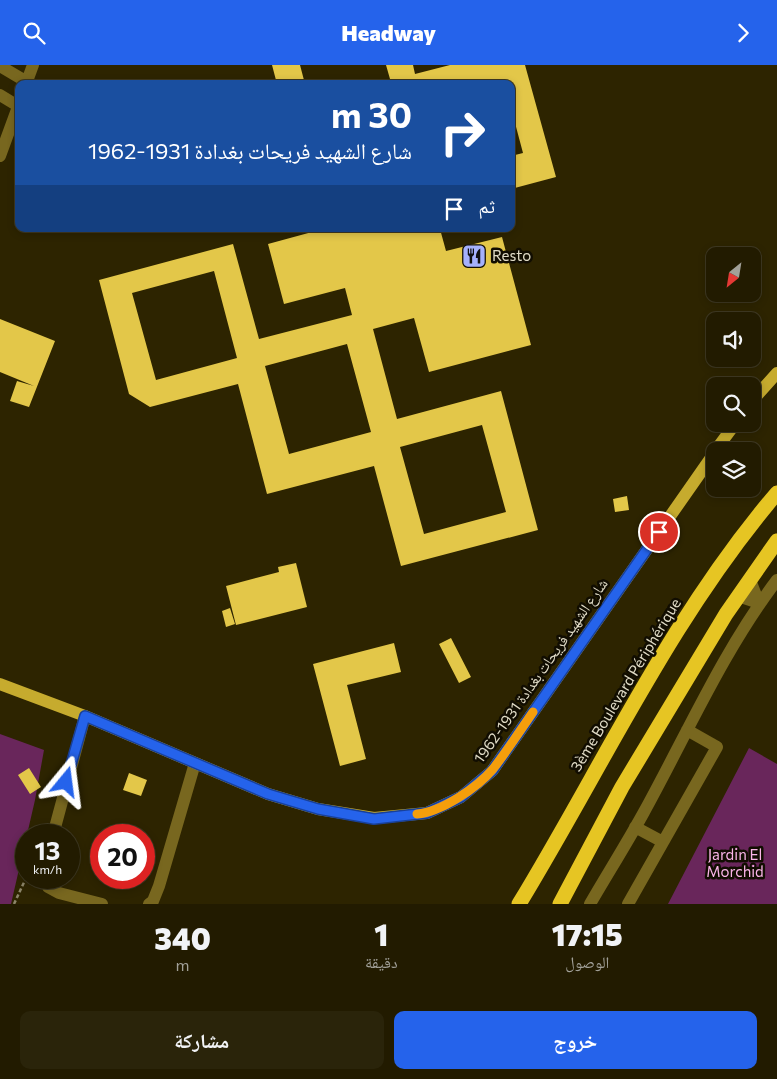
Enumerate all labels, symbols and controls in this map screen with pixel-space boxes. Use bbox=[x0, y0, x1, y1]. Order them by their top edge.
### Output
icon: search bbox=[20, 19, 48, 47]
text: Headway bbox=[341, 19, 436, 46]
icon: forward bbox=[729, 19, 757, 47]
text: 30 m bbox=[331, 92, 412, 135]
icon: right bbox=[430, 100, 495, 165]
text: شارع الشهيد فريحات بغدادة 1931-1962 bbox=[88, 137, 412, 164]
text: ثم bbox=[478, 194, 495, 217]
icon: arrive bbox=[440, 195, 468, 223]
restaurant icon: Resto bbox=[461, 243, 487, 269]
place label: Resto bbox=[492, 246, 531, 264]
north arrow bbox=[706, 247, 761, 303]
map controls bbox=[706, 247, 761, 497]
button: sound bbox=[706, 312, 761, 367]
button: search bbox=[706, 377, 761, 432]
button: layers bbox=[706, 442, 761, 497]
pin bbox=[638, 511, 680, 553]
icon: arrive bbox=[645, 518, 673, 546]
street label: شارع الشهيد فريحات بغدادة 1931-1962 bbox=[469, 575, 613, 767]
street label: 3ème Boulevard Périphérique bbox=[566, 595, 684, 774]
position arrow bbox=[39, 755, 91, 807]
speed limit sign: 20 bbox=[90, 824, 155, 889]
text: 13 bbox=[35, 835, 60, 865]
park label: Jardin El Morchid bbox=[706, 845, 764, 880]
text: km/h bbox=[33, 862, 62, 876]
text: 1 bbox=[374, 915, 388, 952]
text: 17:15 bbox=[552, 915, 623, 952]
text: 340 bbox=[154, 919, 211, 956]
text: دقيقة bbox=[365, 952, 398, 971]
text: الوصول bbox=[565, 952, 609, 971]
text: m bbox=[176, 955, 190, 974]
button: مشاركة bbox=[20, 1011, 384, 1069]
button: خروج bbox=[394, 1011, 757, 1069]

